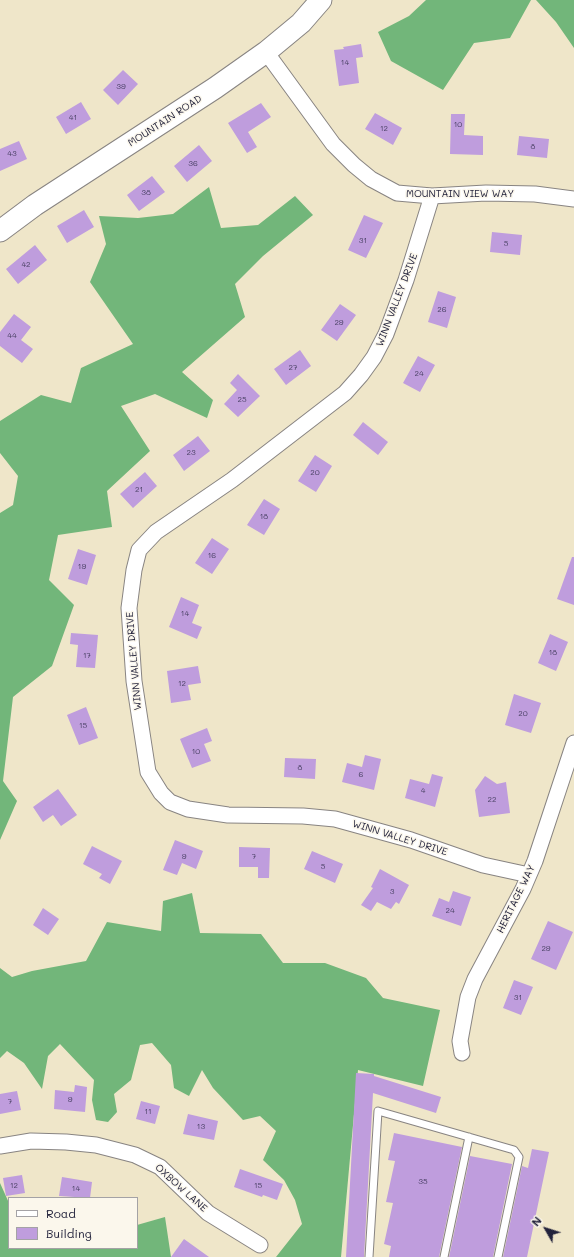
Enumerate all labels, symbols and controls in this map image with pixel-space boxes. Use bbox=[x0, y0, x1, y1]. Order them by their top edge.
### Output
house number: 14 bbox=[341, 58, 349, 68]
house number: 39 bbox=[116, 82, 126, 92]
street label: MOUNTAIN ROAD bbox=[126, 93, 204, 149]
house number: 41 bbox=[69, 113, 77, 123]
house number: 10 bbox=[454, 120, 462, 130]
house number: 12 bbox=[380, 124, 388, 134]
house number: 8 bbox=[531, 142, 535, 152]
house number: 43 bbox=[7, 149, 17, 159]
house number: 36 bbox=[188, 159, 198, 169]
house number: 38 bbox=[141, 188, 151, 198]
street label: MOUNTAIN VIEW WAY bbox=[406, 188, 514, 200]
house number: 31 bbox=[359, 236, 367, 246]
house number: 5 bbox=[504, 239, 508, 249]
street label: WINN VALLEY DRIVE bbox=[374, 252, 420, 348]
house number: 42 bbox=[21, 260, 31, 270]
house number: 26 bbox=[437, 305, 447, 315]
house number: 29 bbox=[334, 318, 344, 328]
house number: 44 bbox=[7, 331, 17, 341]
house number: 27 bbox=[289, 363, 297, 373]
house number: 24 bbox=[414, 369, 424, 379]
house number: 25 bbox=[237, 395, 247, 405]
house number: 23 bbox=[186, 448, 196, 458]
house number: 20 bbox=[310, 468, 320, 478]
house number: 21 bbox=[135, 485, 143, 495]
house number: 18 bbox=[260, 512, 268, 522]
house number: 16 bbox=[208, 551, 216, 561]
house number: 19 bbox=[78, 562, 86, 572]
house number: 14 bbox=[181, 609, 189, 619]
street label: WINN VALLEY DRIVE bbox=[124, 611, 144, 711]
house number: 18 bbox=[549, 648, 557, 658]
house number: 17 bbox=[83, 651, 91, 661]
house number: 12 bbox=[178, 679, 186, 689]
house number: 20 bbox=[518, 709, 528, 719]
house number: 15 bbox=[79, 721, 87, 731]
house number: 10 bbox=[192, 747, 200, 757]
house number: 8 bbox=[298, 763, 302, 773]
house number: 6 bbox=[359, 770, 363, 780]
house number: 4 bbox=[421, 786, 425, 796]
house number: 22 bbox=[488, 795, 496, 805]
street label: WINN VALLEY DRIVE bbox=[351, 818, 449, 858]
house number: 9 bbox=[182, 852, 186, 862]
house number: 7 bbox=[252, 852, 256, 862]
house number: 5 bbox=[321, 862, 325, 872]
street label: HERITAGE WAY bbox=[494, 863, 538, 935]
house number: 3 bbox=[390, 887, 394, 897]
house number: 24 bbox=[445, 906, 455, 916]
house number: 29 bbox=[541, 944, 551, 954]
house number: 31 bbox=[514, 993, 522, 1003]
house number: 9 bbox=[68, 1095, 72, 1105]
house number: 7 bbox=[8, 1097, 12, 1107]
house number: 11 bbox=[144, 1107, 152, 1117]
house number: 13 bbox=[197, 1122, 205, 1132]
street label: OXBOW LANE bbox=[152, 1161, 210, 1215]
house number: 35 bbox=[418, 1177, 428, 1187]
house number: 12 bbox=[10, 1181, 18, 1191]
house number: 15 bbox=[254, 1181, 262, 1191]
house number: 14 bbox=[72, 1184, 80, 1194]
legend bbox=[8, 1197, 138, 1249]
text: Road bbox=[46, 1205, 76, 1221]
north arrow bbox=[526, 1209, 566, 1249]
text: N bbox=[528, 1213, 545, 1229]
text: Building bbox=[46, 1225, 92, 1241]

